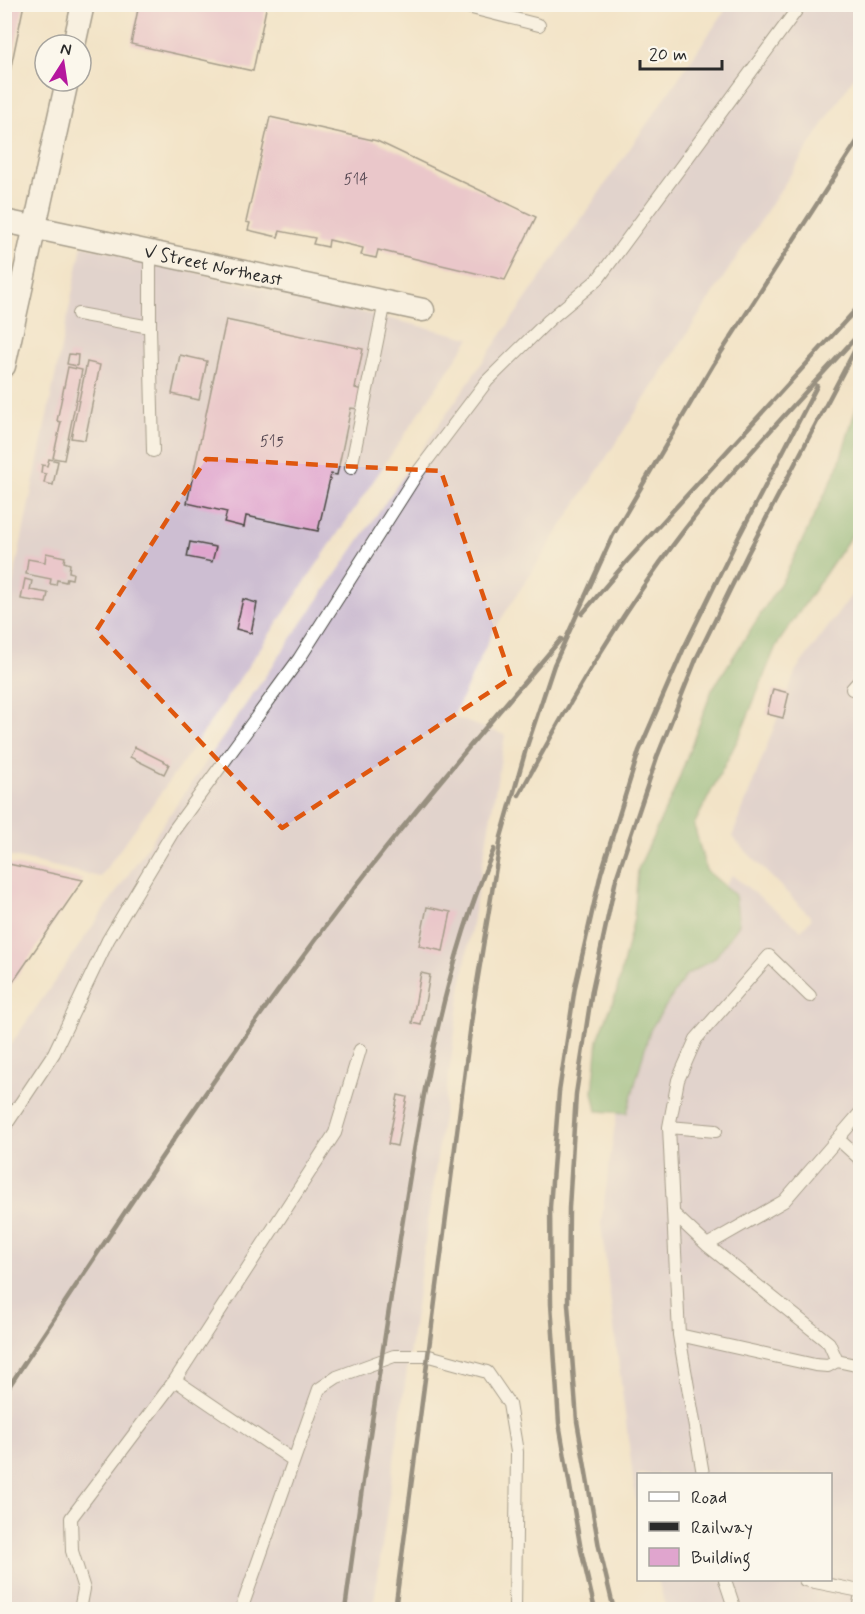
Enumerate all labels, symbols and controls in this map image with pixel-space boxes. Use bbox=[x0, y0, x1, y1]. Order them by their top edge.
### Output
north arrow bbox=[33, 33, 93, 93]
scale bar bbox=[640, 33, 722, 71]
text: N bbox=[58, 38, 73, 61]
text: 20 m bbox=[649, 43, 687, 67]
house number: 514 bbox=[344, 170, 368, 190]
street label: V Street Northeast bbox=[142, 240, 285, 293]
house number: 515 bbox=[260, 432, 284, 452]
legend bbox=[637, 1473, 832, 1581]
text: Road bbox=[691, 1486, 727, 1510]
text: Railway bbox=[691, 1516, 753, 1540]
text: Building bbox=[691, 1546, 751, 1572]

